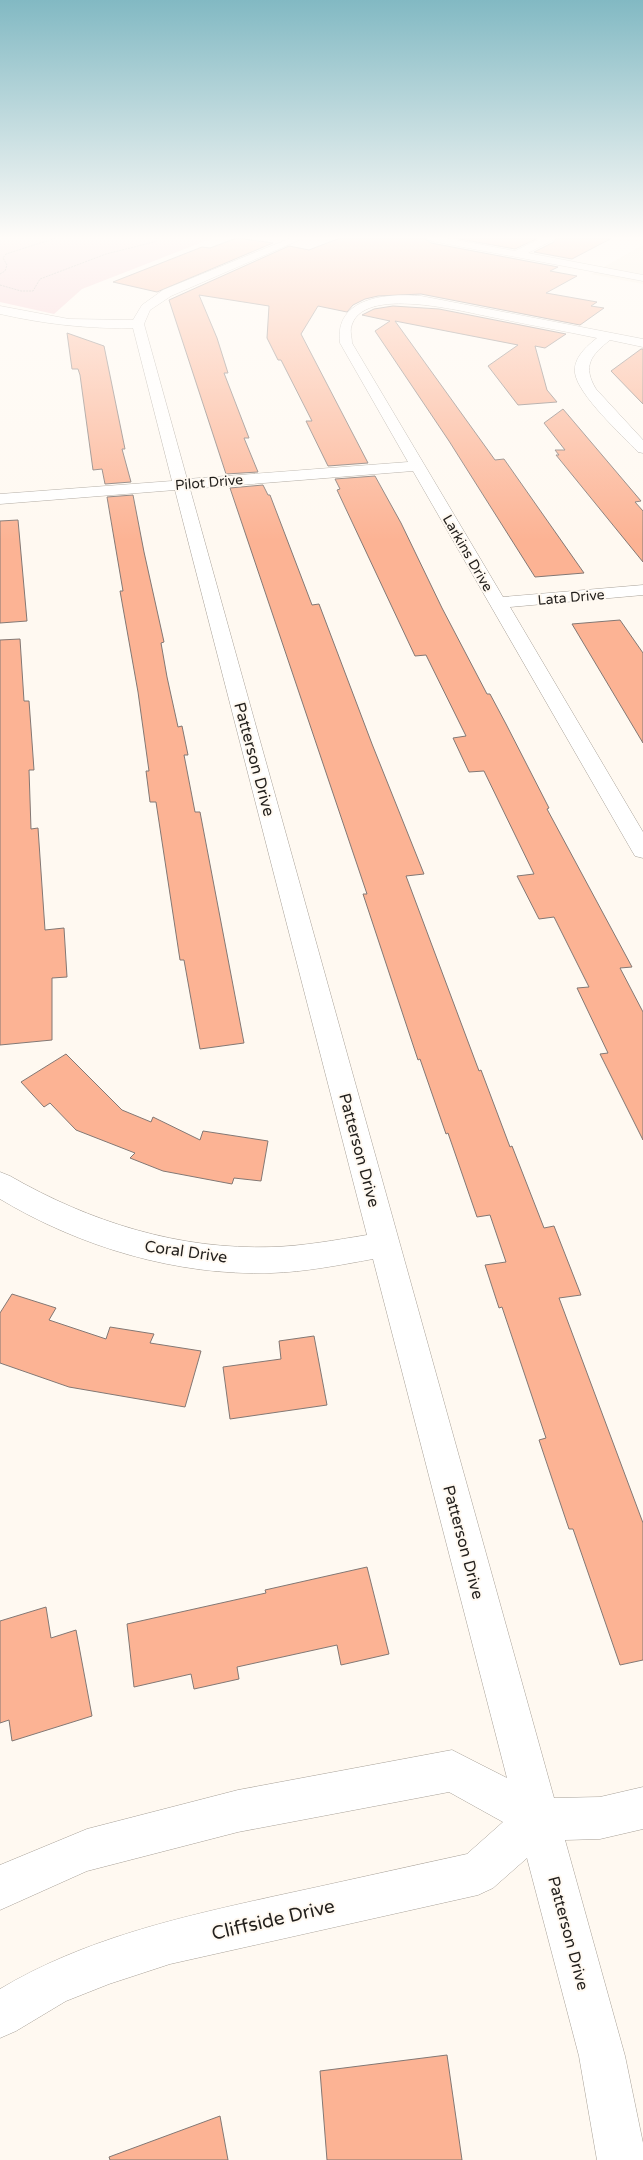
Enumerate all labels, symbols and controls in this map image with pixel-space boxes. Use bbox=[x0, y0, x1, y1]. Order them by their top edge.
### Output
street label: Pilot Drive bbox=[174, 471, 244, 494]
street label: Larkins Drive bbox=[439, 512, 496, 595]
street label: Lata Drive bbox=[537, 586, 605, 609]
street label: Patterson Drive bbox=[229, 700, 279, 818]
street label: Patterson Drive bbox=[334, 1091, 384, 1209]
street label: Coral Drive bbox=[143, 1236, 228, 1268]
street label: Patterson Drive bbox=[438, 1483, 488, 1601]
street label: Patterson Drive bbox=[543, 1874, 593, 1992]
street label: Cliffside Drive bbox=[210, 1895, 337, 1945]

